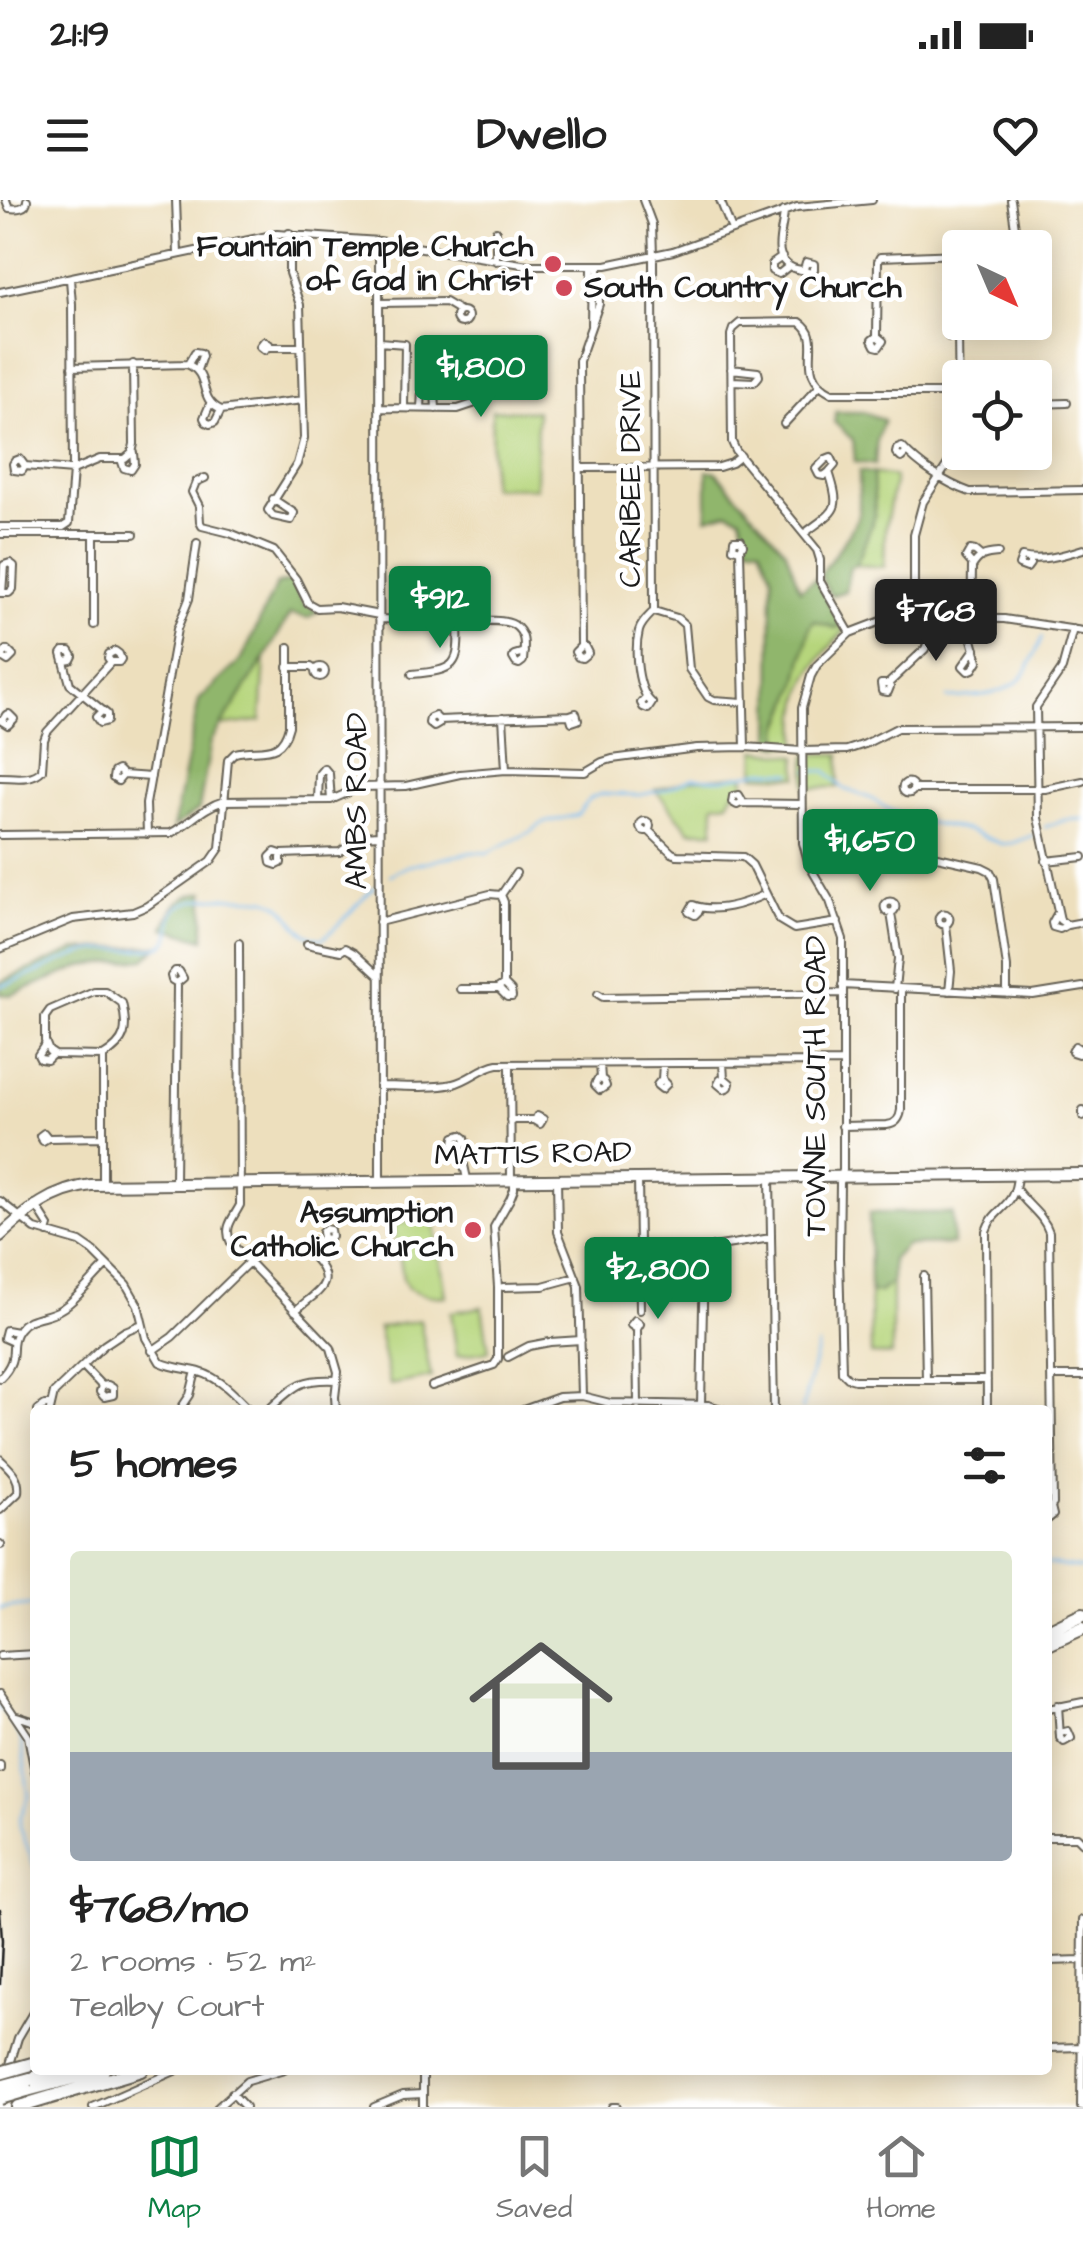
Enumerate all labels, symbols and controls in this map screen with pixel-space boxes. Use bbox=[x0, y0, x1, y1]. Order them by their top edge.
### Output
text: 21:19 bbox=[50, 9, 109, 61]
text: Dwello bbox=[477, 104, 606, 166]
icon: menu bbox=[40, 108, 95, 163]
icon: heart bbox=[988, 108, 1043, 163]
place label: Fountain Temple Church of God in Christ bbox=[197, 226, 534, 302]
north arrow bbox=[942, 230, 1052, 340]
map controls bbox=[942, 230, 1052, 470]
marker: Fountain Temple Church of God in Christ bbox=[542, 253, 564, 275]
place label: South Country Church bbox=[583, 267, 903, 311]
marker: South Country Church bbox=[553, 277, 575, 299]
pin: $1,800 bbox=[400, 335, 562, 420]
text: $1,800 bbox=[437, 345, 525, 390]
button: locate bbox=[942, 360, 1052, 470]
street label: CARIBEE DRIVE bbox=[610, 370, 652, 588]
pin: $912 bbox=[381, 566, 499, 651]
text: $912 bbox=[411, 576, 469, 621]
pin: $768 bbox=[877, 579, 995, 664]
text: $768 bbox=[897, 589, 975, 634]
street label: AMBS ROAD bbox=[336, 713, 378, 889]
pin: $1,650 bbox=[789, 809, 951, 894]
text: $1,650 bbox=[825, 819, 915, 864]
street label: TOWNE SOUTH ROAD bbox=[795, 936, 837, 1236]
street label: MATTIS ROAD bbox=[434, 1131, 632, 1177]
place label: Assumption Catholic Church bbox=[231, 1192, 454, 1268]
marker: Assumption Catholic Church bbox=[462, 1219, 484, 1241]
pin: $2,800 bbox=[577, 1237, 739, 1322]
text: $2,800 bbox=[607, 1247, 709, 1292]
text: 5 homes bbox=[70, 1436, 237, 1494]
icon: filters bbox=[957, 1438, 1012, 1493]
icon: home bbox=[451, 1616, 631, 1796]
text: $768/mo bbox=[70, 1881, 248, 1939]
text: 2 rooms · 52 m² bbox=[70, 1939, 317, 1984]
text: Tealby Court bbox=[70, 1984, 264, 2029]
tab: Map bbox=[147, 2129, 202, 2228]
tab: Saved bbox=[496, 2129, 572, 2228]
tab: Home bbox=[866, 2129, 936, 2228]

